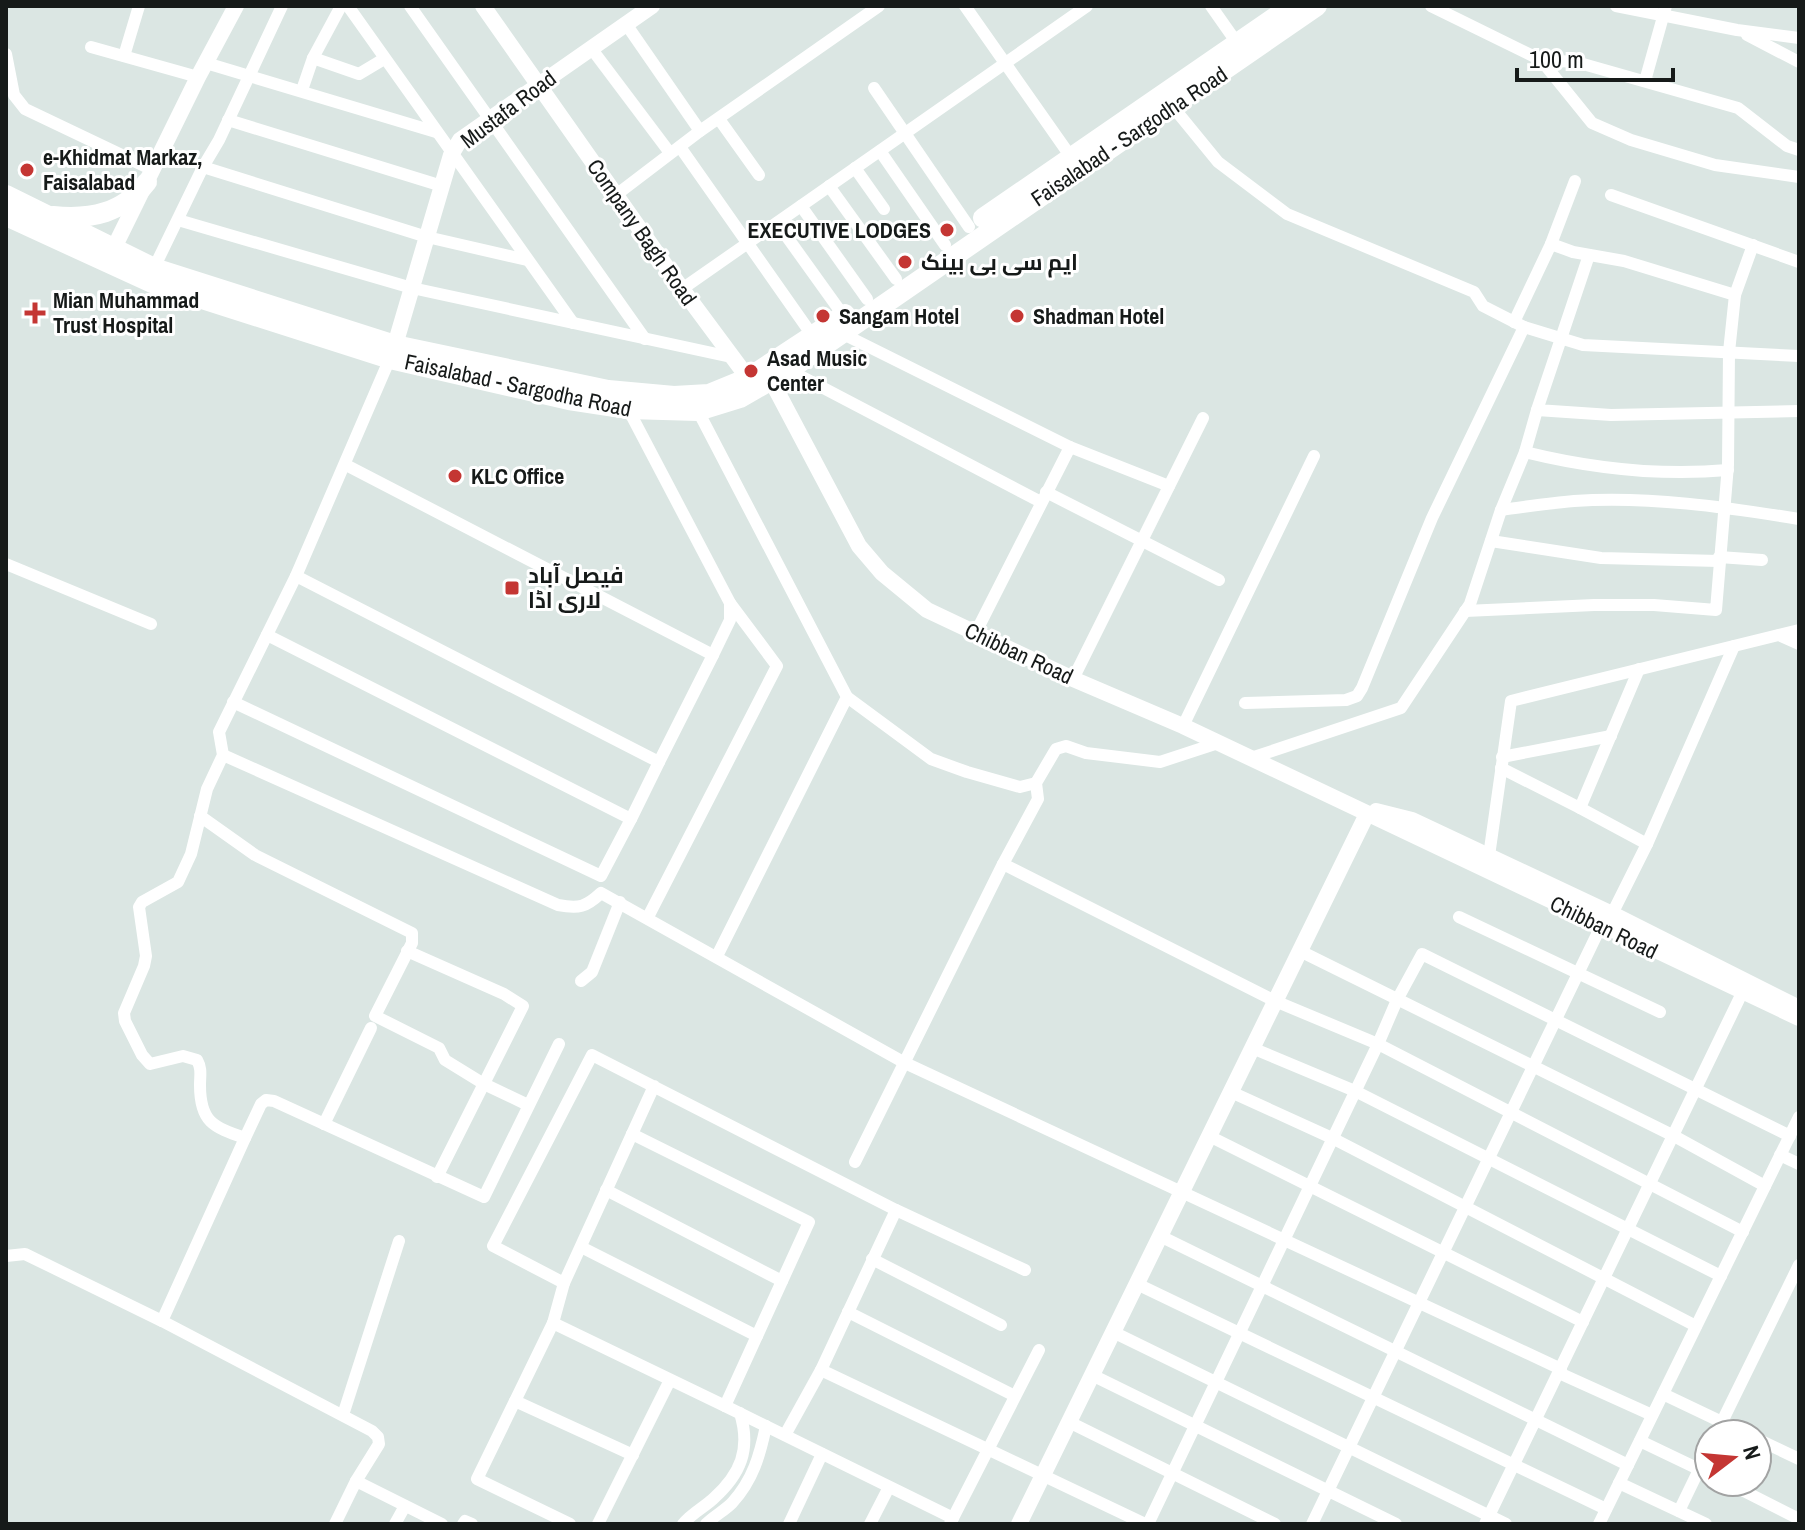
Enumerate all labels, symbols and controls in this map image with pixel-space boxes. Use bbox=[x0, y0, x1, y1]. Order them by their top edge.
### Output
scale bar bbox=[1517, 32, 1673, 82]
text: 100 m bbox=[1529, 43, 1584, 75]
street label: Faisalabad - Sargodha Road bbox=[1025, 59, 1233, 213]
street label: Mustafa Road bbox=[454, 63, 562, 155]
place label: e-Khidmat Markaz, Faisalabad bbox=[43, 142, 202, 197]
street label: Company Bagh Road bbox=[580, 153, 704, 311]
marker: e-Khidmat Markaz, Faisalabad bbox=[18, 161, 36, 179]
place label: EXECUTIVE LODGES bbox=[748, 215, 931, 245]
marker: EXECUTIVE LODGES bbox=[938, 221, 956, 239]
place label: ایم سی بی بینک bbox=[921, 247, 1078, 278]
marker: ایم سی بی بینک bbox=[896, 253, 914, 271]
place label: Mian Muhammad Trust Hospital bbox=[53, 285, 199, 340]
place label: Sangam Hotel bbox=[839, 301, 959, 331]
place label: Shadman Hotel bbox=[1033, 301, 1164, 331]
marker: Mian Muhammad Trust Hospital bbox=[24, 302, 46, 324]
marker: Sangam Hotel bbox=[814, 307, 832, 325]
marker: Shadman Hotel bbox=[1008, 307, 1026, 325]
place label: Asad Music Center bbox=[767, 343, 867, 398]
street label: Faisalabad - Sargodha Road bbox=[402, 346, 634, 424]
marker: Asad Music Center bbox=[742, 362, 760, 380]
place label: KLC Office bbox=[471, 461, 564, 491]
marker: KLC Office bbox=[446, 467, 464, 485]
place label: فیصل آباد لاری اڈا bbox=[528, 560, 624, 615]
marker: فیصل آباد لاری اڈا bbox=[503, 579, 521, 597]
street label: Chibban Road bbox=[960, 615, 1078, 691]
street label: Chibban Road bbox=[1545, 888, 1663, 966]
north arrow bbox=[1693, 1418, 1773, 1498]
text: N bbox=[1736, 1442, 1768, 1463]

